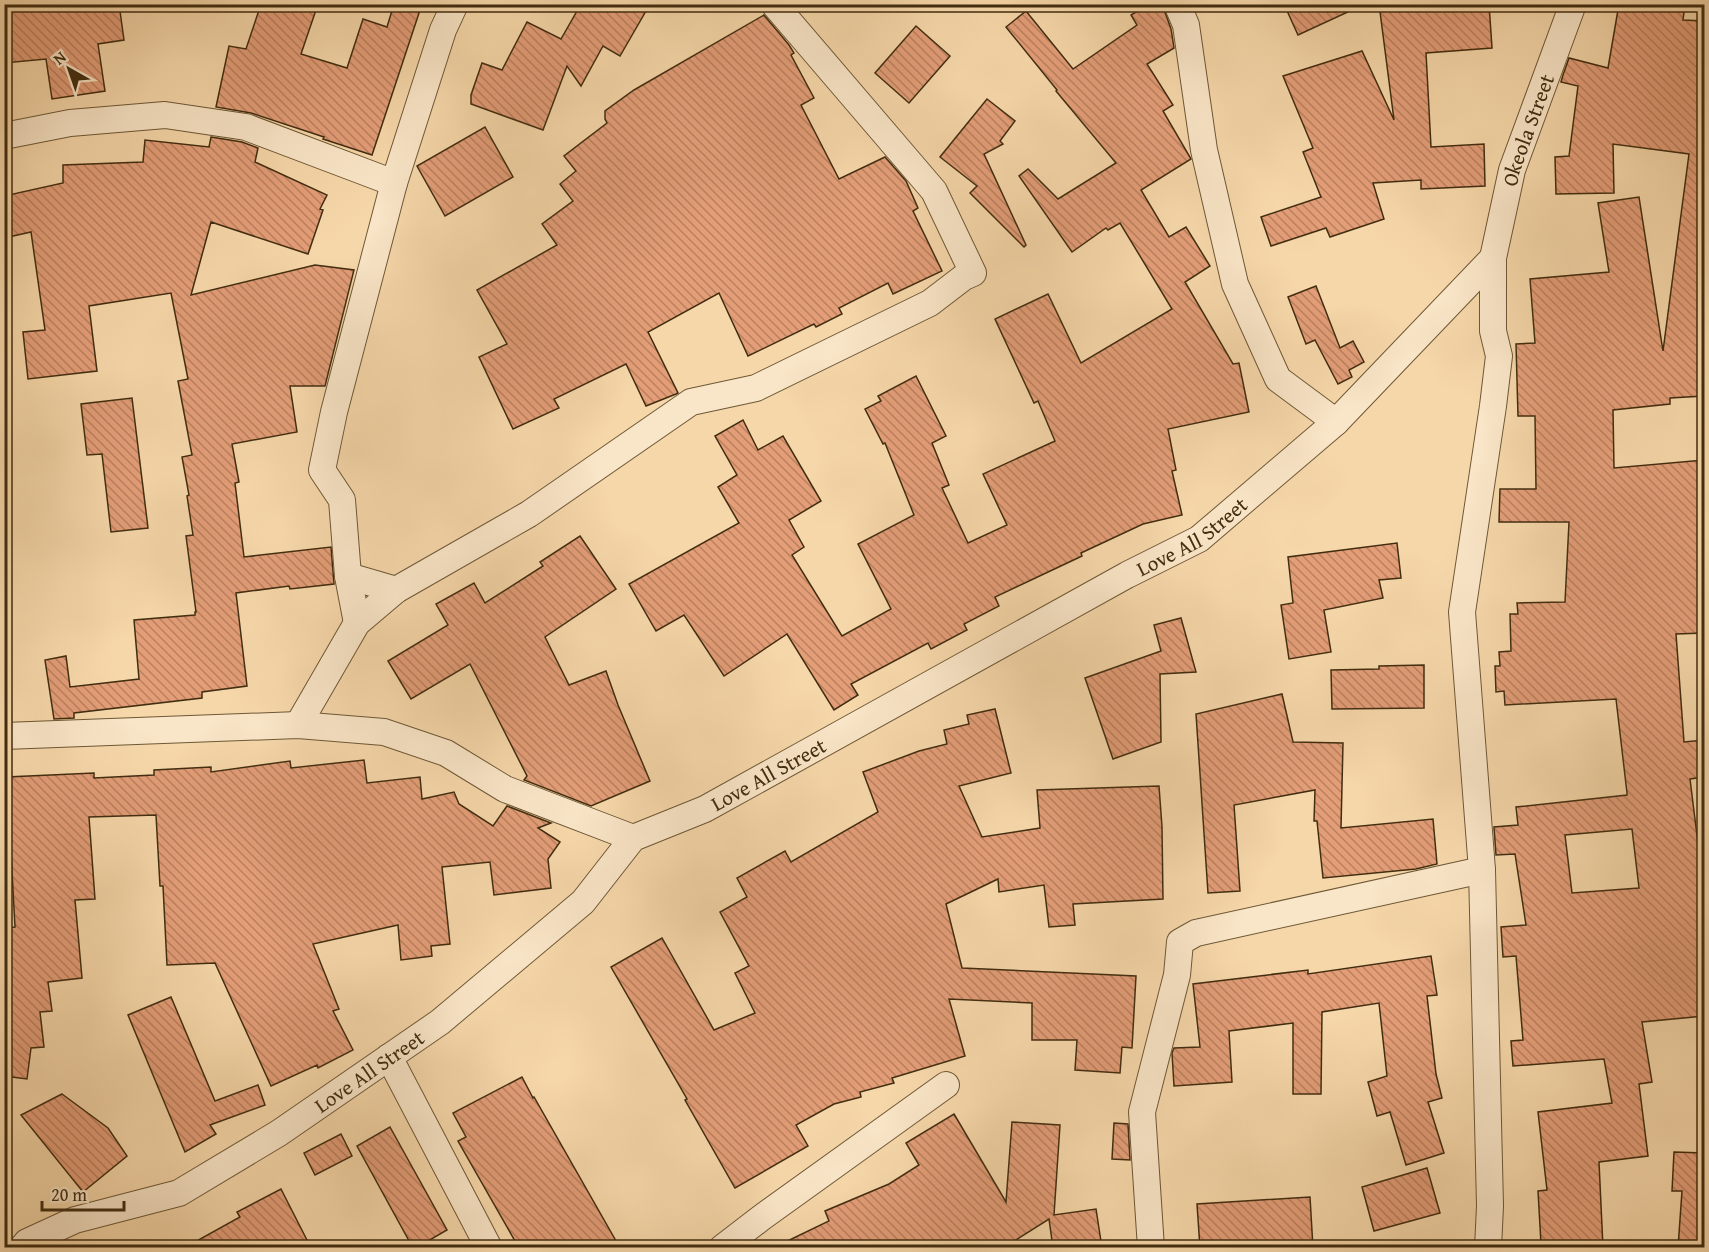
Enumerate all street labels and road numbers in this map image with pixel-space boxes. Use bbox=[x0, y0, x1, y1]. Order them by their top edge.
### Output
street label: Okeola Street bbox=[1494, 69, 1562, 189]
street label: Love All Street bbox=[1131, 489, 1254, 583]
street label: Love All Street bbox=[705, 729, 832, 818]
street label: Love All Street bbox=[308, 1022, 431, 1120]

